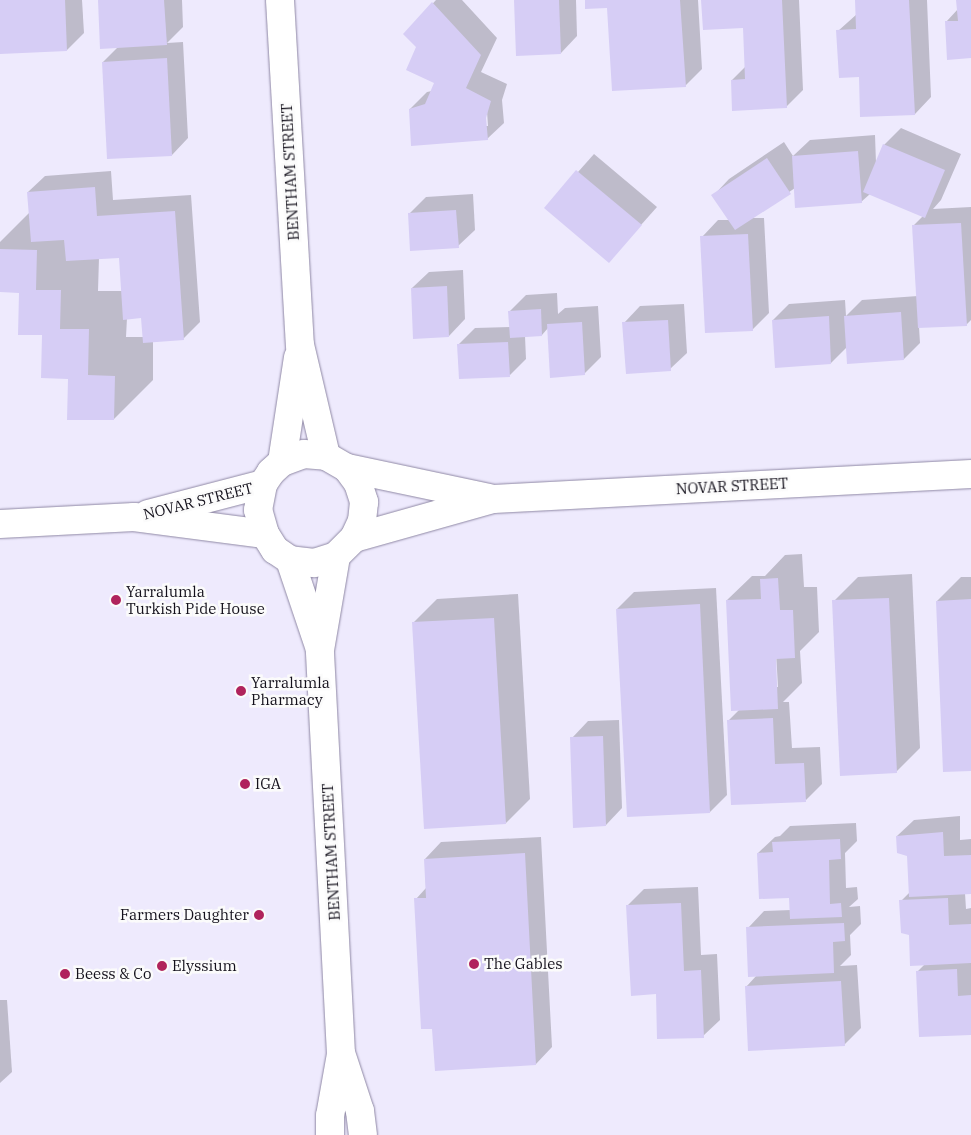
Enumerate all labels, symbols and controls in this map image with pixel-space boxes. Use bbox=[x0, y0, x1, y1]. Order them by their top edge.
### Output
street label: BENTHAM STREET bbox=[277, 103, 303, 241]
street label: NOVAR STREET bbox=[675, 474, 789, 498]
street label: NOVAR STREET bbox=[141, 479, 255, 523]
place label: Yarralumla Turkish Pide House bbox=[126, 582, 265, 617]
marker: Yarralumla Turkish Pide House bbox=[110, 594, 122, 606]
place label: Yarralumla Pharmacy bbox=[251, 673, 330, 708]
marker: Yarralumla Pharmacy bbox=[235, 685, 247, 697]
place label: IGA bbox=[255, 775, 281, 793]
marker: IGA bbox=[239, 778, 251, 790]
street label: BENTHAM STREET bbox=[318, 783, 344, 921]
place label: Farmers Daughter bbox=[120, 906, 249, 924]
marker: Farmers Daughter bbox=[253, 909, 265, 921]
place label: The Gables bbox=[484, 955, 562, 973]
place label: Elyssium bbox=[172, 957, 237, 975]
marker: The Gables bbox=[468, 958, 480, 970]
marker: Elyssium bbox=[156, 960, 168, 972]
place label: Beess & Co bbox=[75, 965, 151, 983]
marker: Beess & Co bbox=[59, 968, 71, 980]

